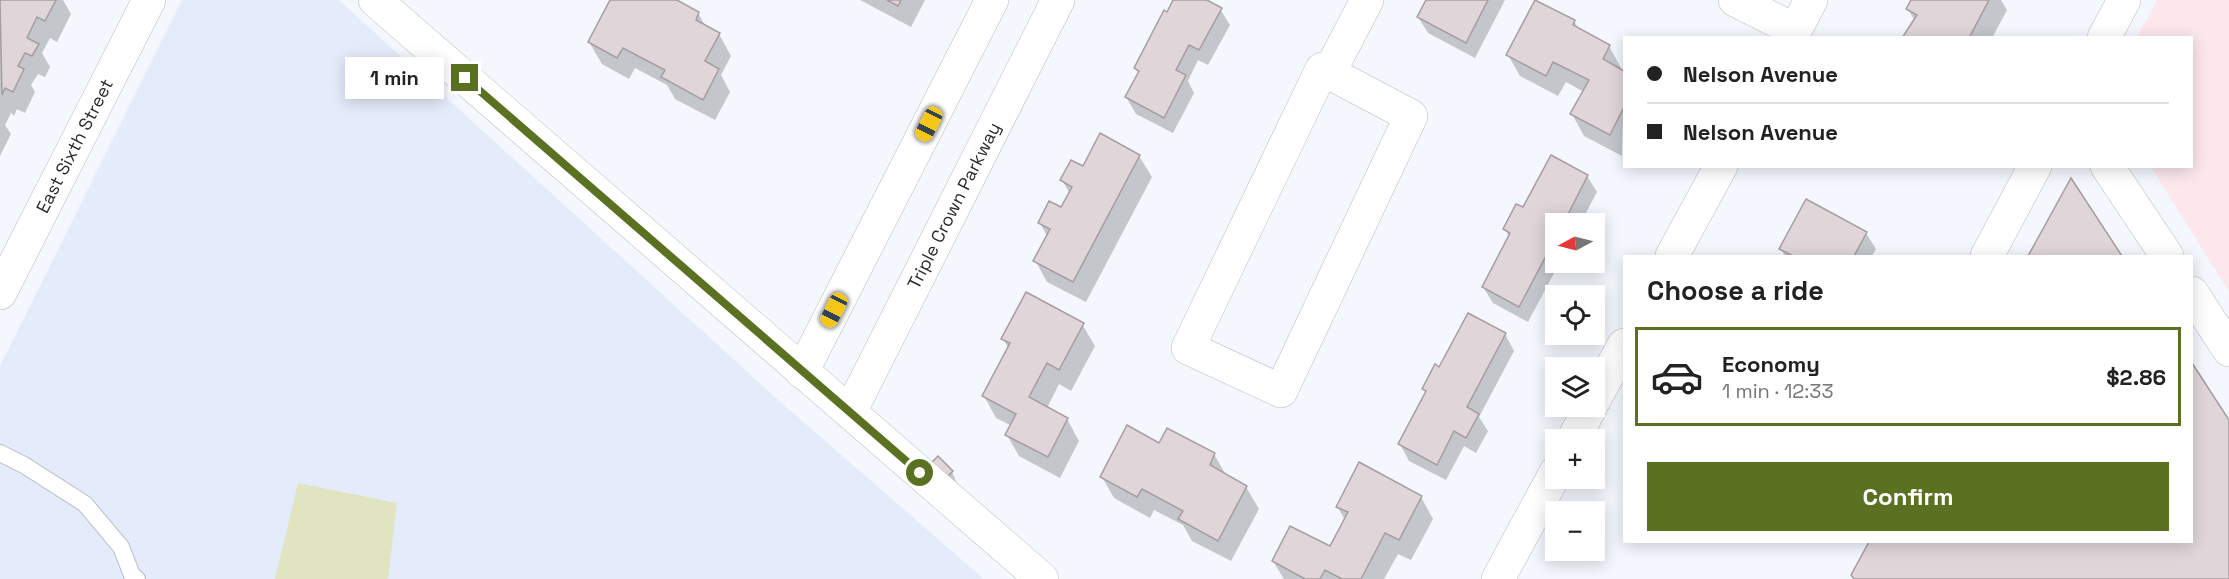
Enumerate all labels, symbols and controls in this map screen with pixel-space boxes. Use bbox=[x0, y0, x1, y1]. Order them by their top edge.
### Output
callout: 1 min bbox=[345, 57, 444, 99]
text: Nelson Avenue bbox=[1683, 60, 1838, 88]
route end bbox=[451, 64, 478, 91]
text: 1 min bbox=[370, 65, 419, 91]
street label: East Sixth Street bbox=[31, 75, 118, 217]
car bbox=[913, 104, 945, 144]
street label: Triple Crown Parkway bbox=[902, 118, 1005, 293]
text: Nelson Avenue bbox=[1683, 118, 1838, 146]
north arrow bbox=[1545, 213, 1605, 273]
map controls bbox=[1545, 213, 1605, 561]
text: Choose a ride bbox=[1647, 273, 1824, 308]
button: locate bbox=[1545, 285, 1605, 345]
car bbox=[818, 290, 850, 330]
icon: car bbox=[1650, 350, 1704, 404]
text: Economy bbox=[1722, 350, 1820, 378]
button: layers bbox=[1545, 357, 1605, 417]
text: $2.86 bbox=[2106, 363, 2166, 391]
text: 1 min · 12:33 bbox=[1722, 378, 1834, 404]
button: + bbox=[1545, 429, 1605, 489]
route start bbox=[906, 459, 933, 486]
button: Confirm bbox=[1647, 462, 2169, 531]
button: − bbox=[1545, 501, 1605, 561]

